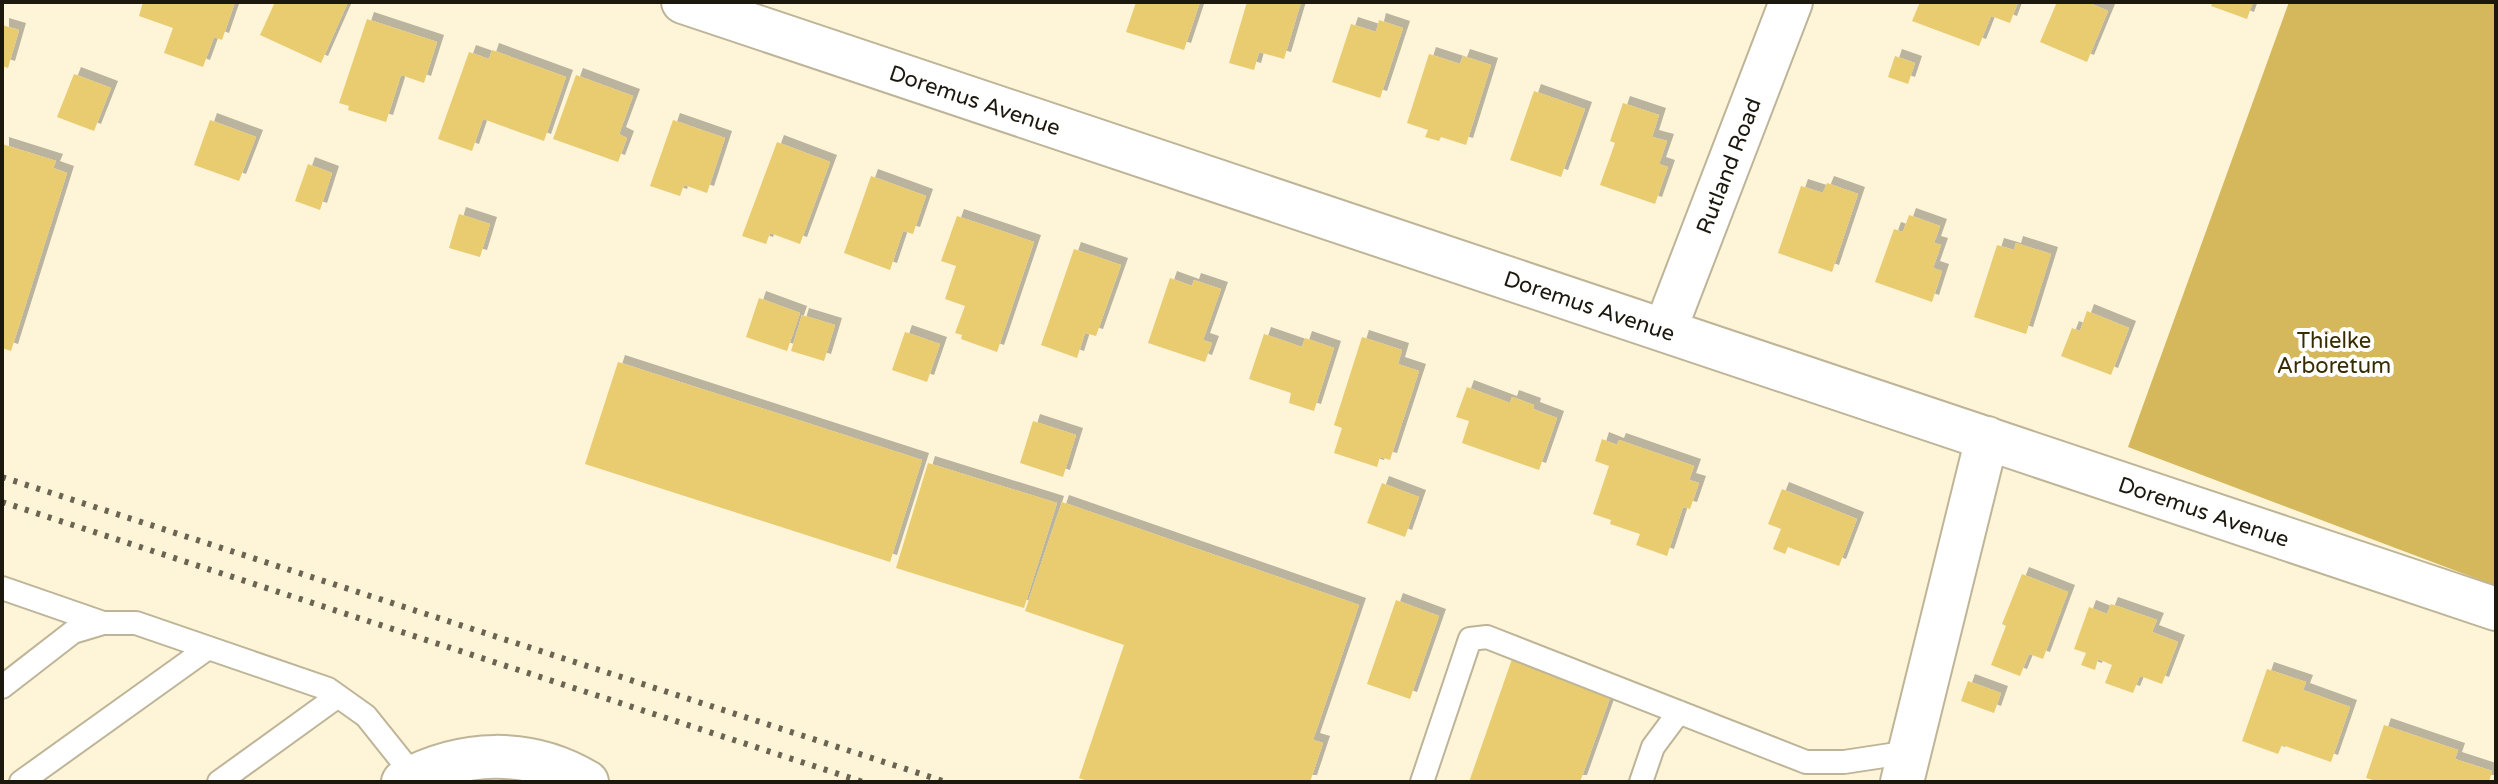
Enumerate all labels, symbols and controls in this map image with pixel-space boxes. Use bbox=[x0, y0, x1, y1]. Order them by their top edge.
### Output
street label: Doremus Avenue bbox=[886, 60, 1064, 141]
street label: Rutland Road bbox=[1691, 94, 1767, 238]
street label: Doremus Avenue bbox=[1500, 266, 1678, 347]
park label: Thielke Arboretum bbox=[2277, 328, 2391, 379]
street label: Doremus Avenue bbox=[2115, 472, 2293, 553]

